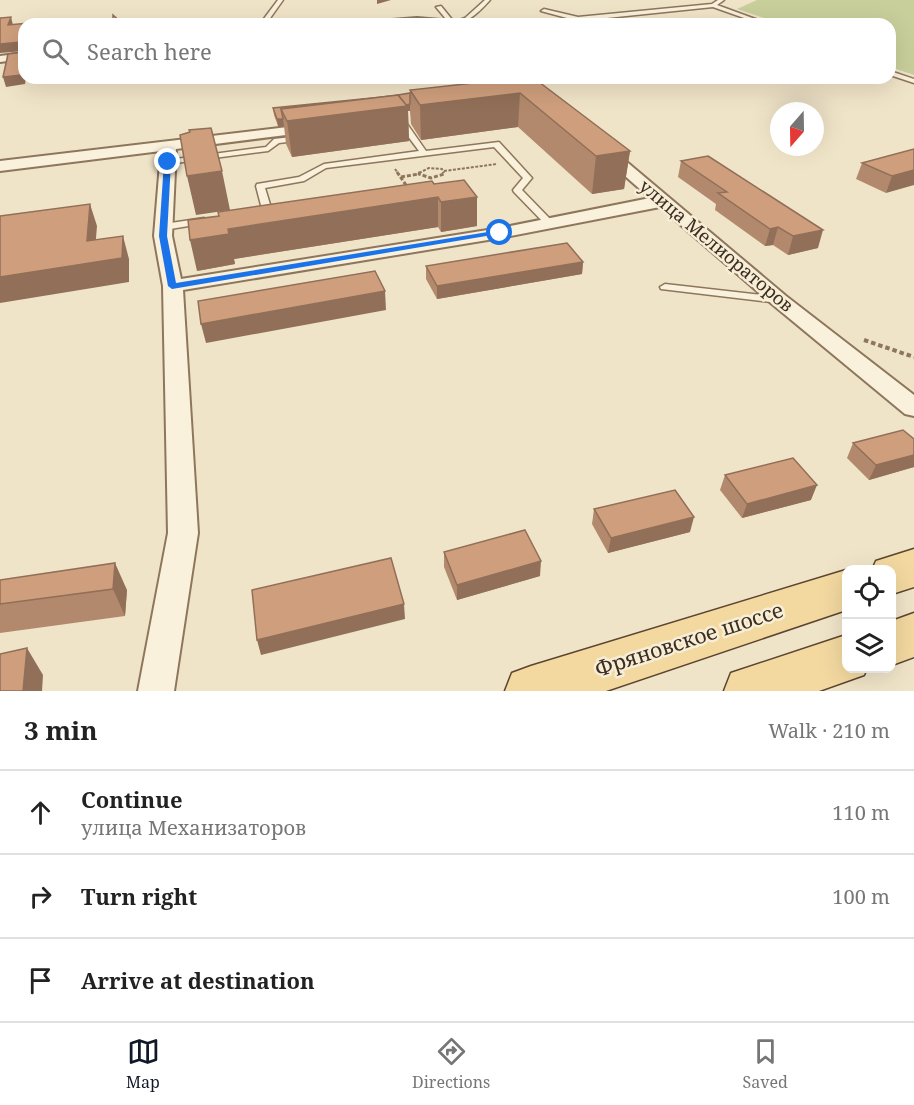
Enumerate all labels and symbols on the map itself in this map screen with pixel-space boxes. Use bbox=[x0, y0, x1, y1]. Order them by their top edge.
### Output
north arrow bbox=[770, 102, 824, 156]
route end bbox=[154, 148, 180, 174]
street label: улица Мелиораторов bbox=[635, 174, 799, 317]
route start bbox=[486, 219, 512, 245]
street label: Фряновское шоссе bbox=[591, 595, 787, 683]

